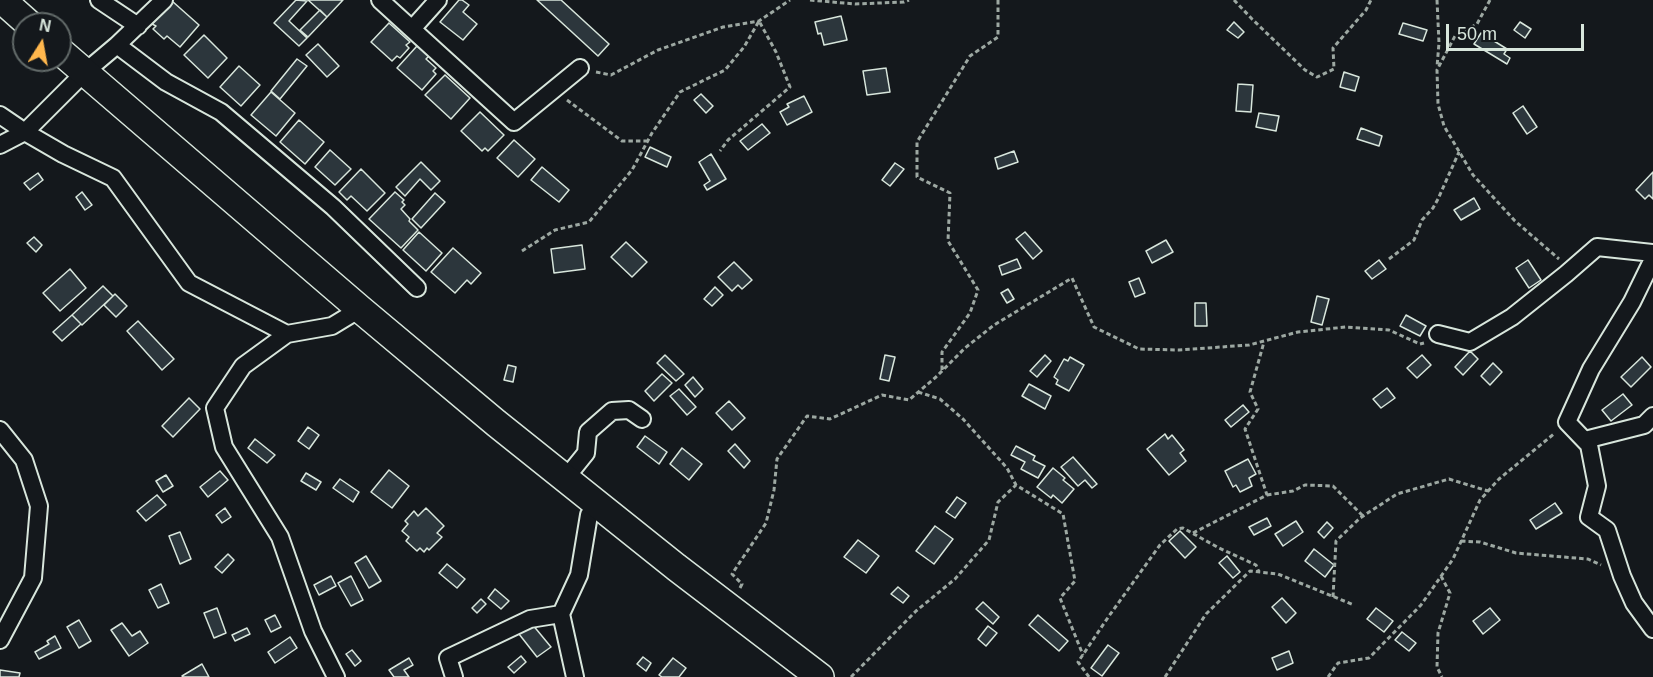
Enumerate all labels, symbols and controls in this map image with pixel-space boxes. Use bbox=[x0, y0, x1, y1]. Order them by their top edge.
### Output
north arrow bbox=[12, 12, 72, 72]
scale bar bbox=[1449, 12, 1587, 50]
text: N bbox=[38, 16, 52, 35]
text: 50 m bbox=[1457, 24, 1497, 44]

